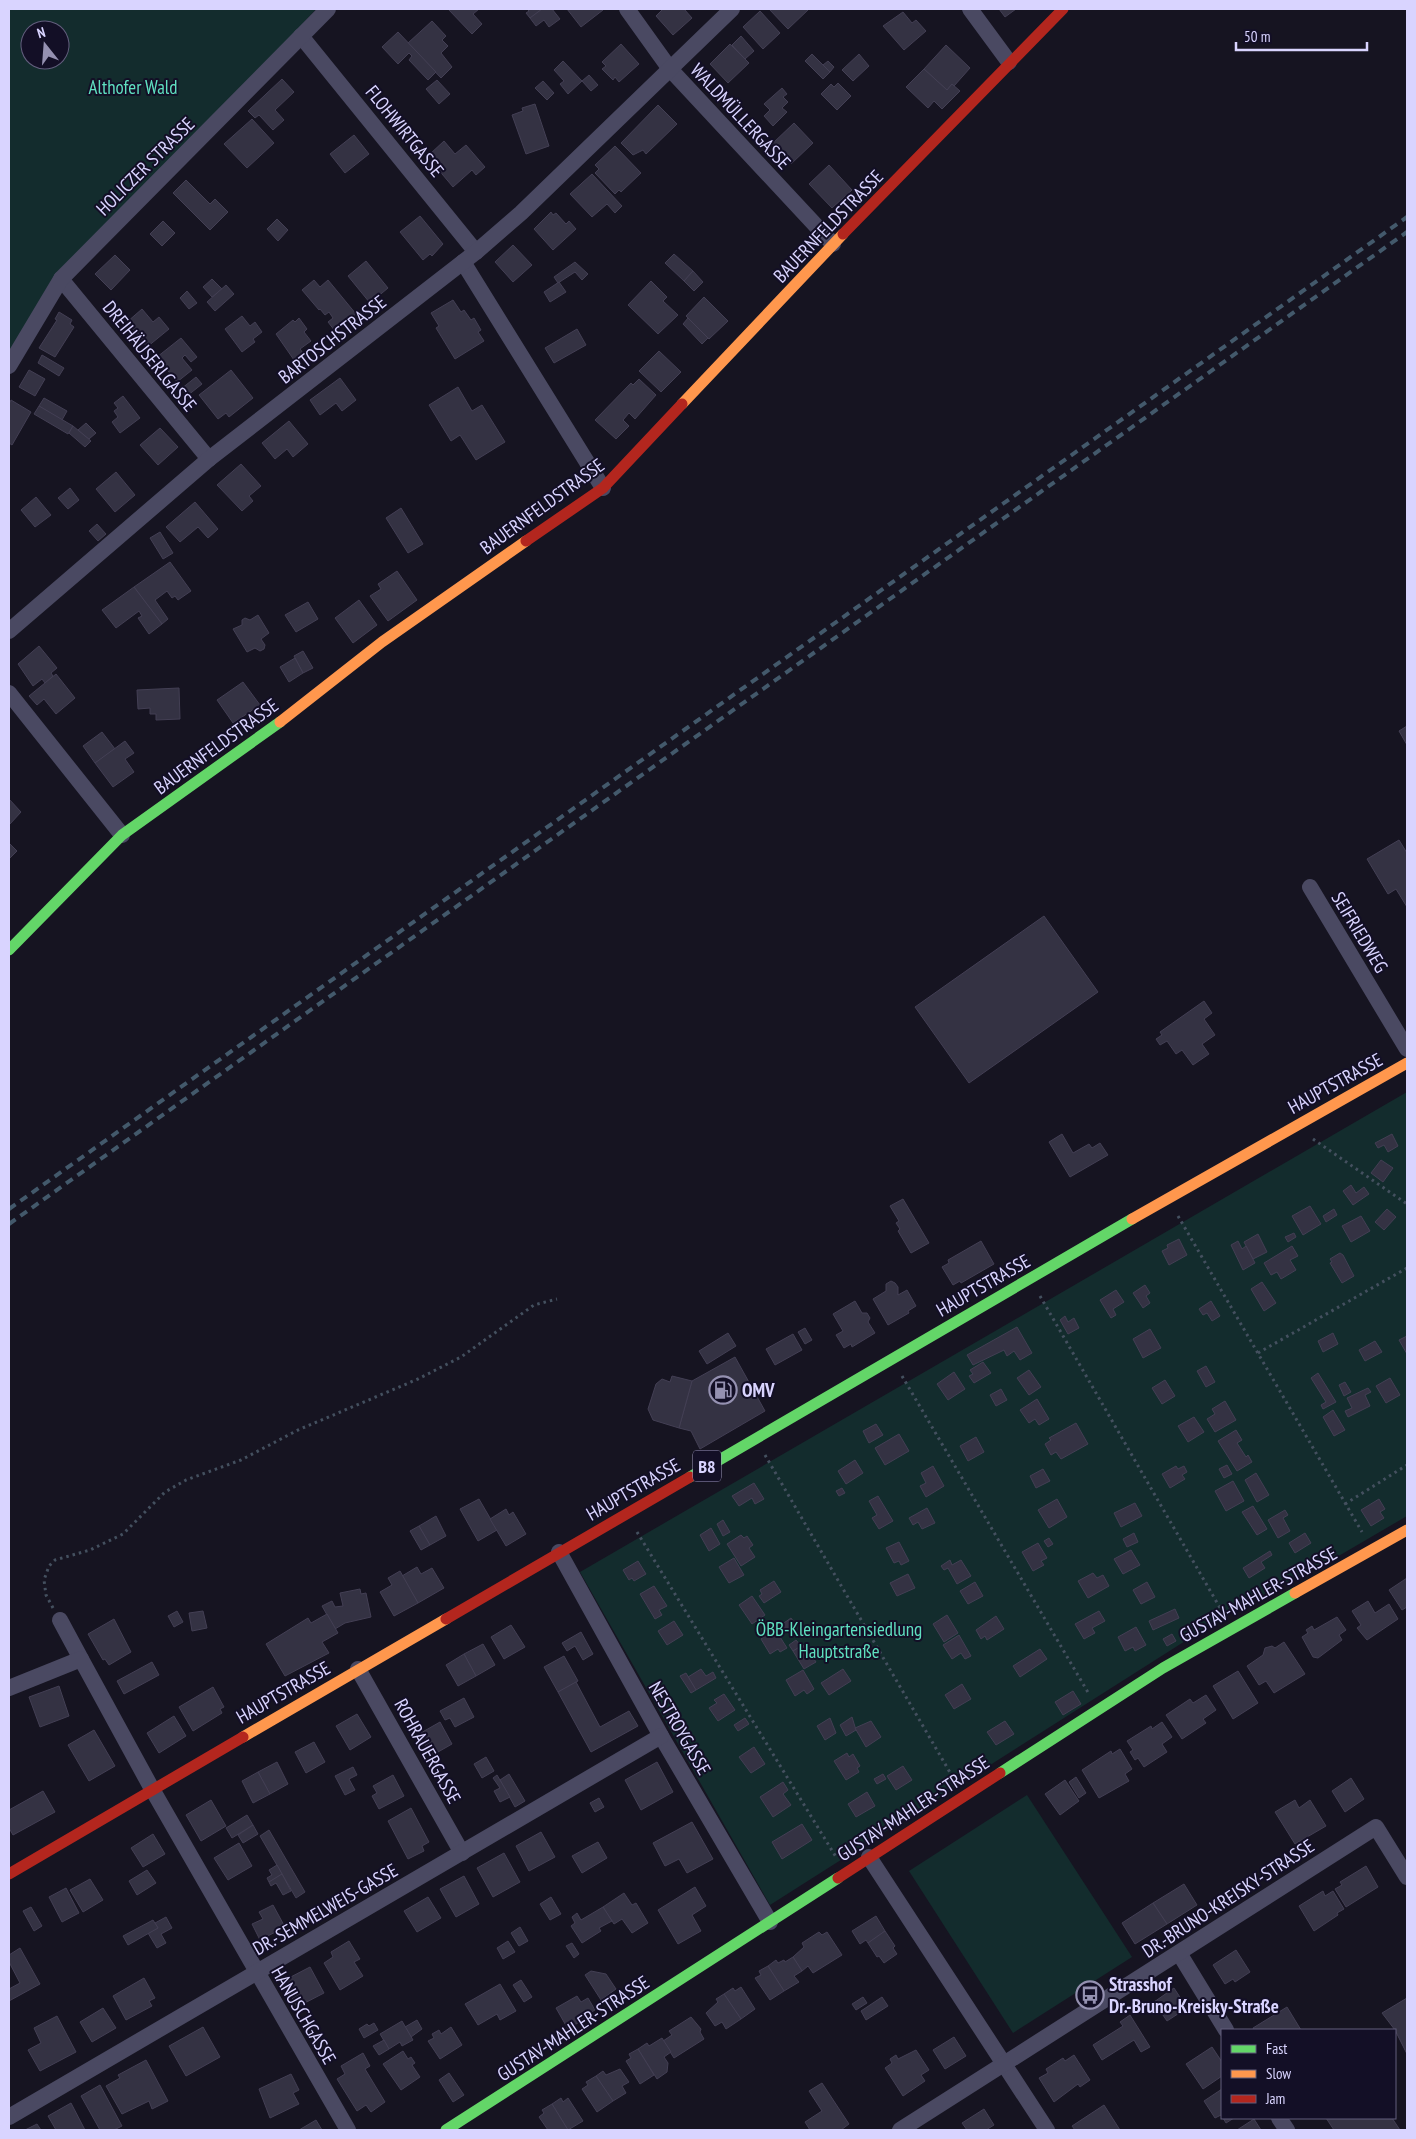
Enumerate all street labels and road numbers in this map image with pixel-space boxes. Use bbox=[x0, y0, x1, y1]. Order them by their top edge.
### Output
street label: WALDMÜLLERGASSE bbox=[686, 58, 796, 174]
street label: FLOHWIRTGASSE bbox=[361, 80, 449, 182]
street label: HOLICZER STRASSE bbox=[91, 112, 199, 220]
street label: BAUERNFELDSTRASSE bbox=[768, 164, 888, 288]
street label: BARTOSCHSTRASSE bbox=[273, 289, 391, 389]
street label: DREIHÄUSERLGASSE bbox=[98, 296, 202, 416]
street label: BAUERNFELDSTRASSE bbox=[475, 453, 609, 559]
street label: BAUERNFELDSTRASSE bbox=[149, 693, 283, 799]
street label: SEIFRIEDWEG bbox=[1326, 887, 1394, 977]
street label: HAUPTSTRASSE bbox=[1283, 1047, 1387, 1119]
street label: HAUPTSTRASSE bbox=[932, 1248, 1034, 1322]
road number: B8 bbox=[693, 1450, 721, 1482]
street label: HAUPTSTRASSE bbox=[582, 1452, 684, 1526]
street label: GUSTAV-MAHLER-STRASSE bbox=[1175, 1541, 1341, 1647]
street label: HAUPTSTRASSE bbox=[232, 1655, 334, 1729]
street label: NESTROYGASSE bbox=[644, 1677, 716, 1779]
street label: ROHRAUERGASSE bbox=[389, 1694, 467, 1808]
street label: GUSTAV-MAHLER-STRASSE bbox=[832, 1750, 994, 1866]
street label: DR.-BRUNO-KREISKY-STRASSE bbox=[1137, 1833, 1319, 1963]
street label: DR.-SEMMELWEIS-GASSE bbox=[248, 1858, 402, 1960]
street label: HANUSCHGASSE bbox=[266, 1962, 342, 2068]
street label: GUSTAV-MAHLER-STRASSE bbox=[492, 1970, 654, 2086]

